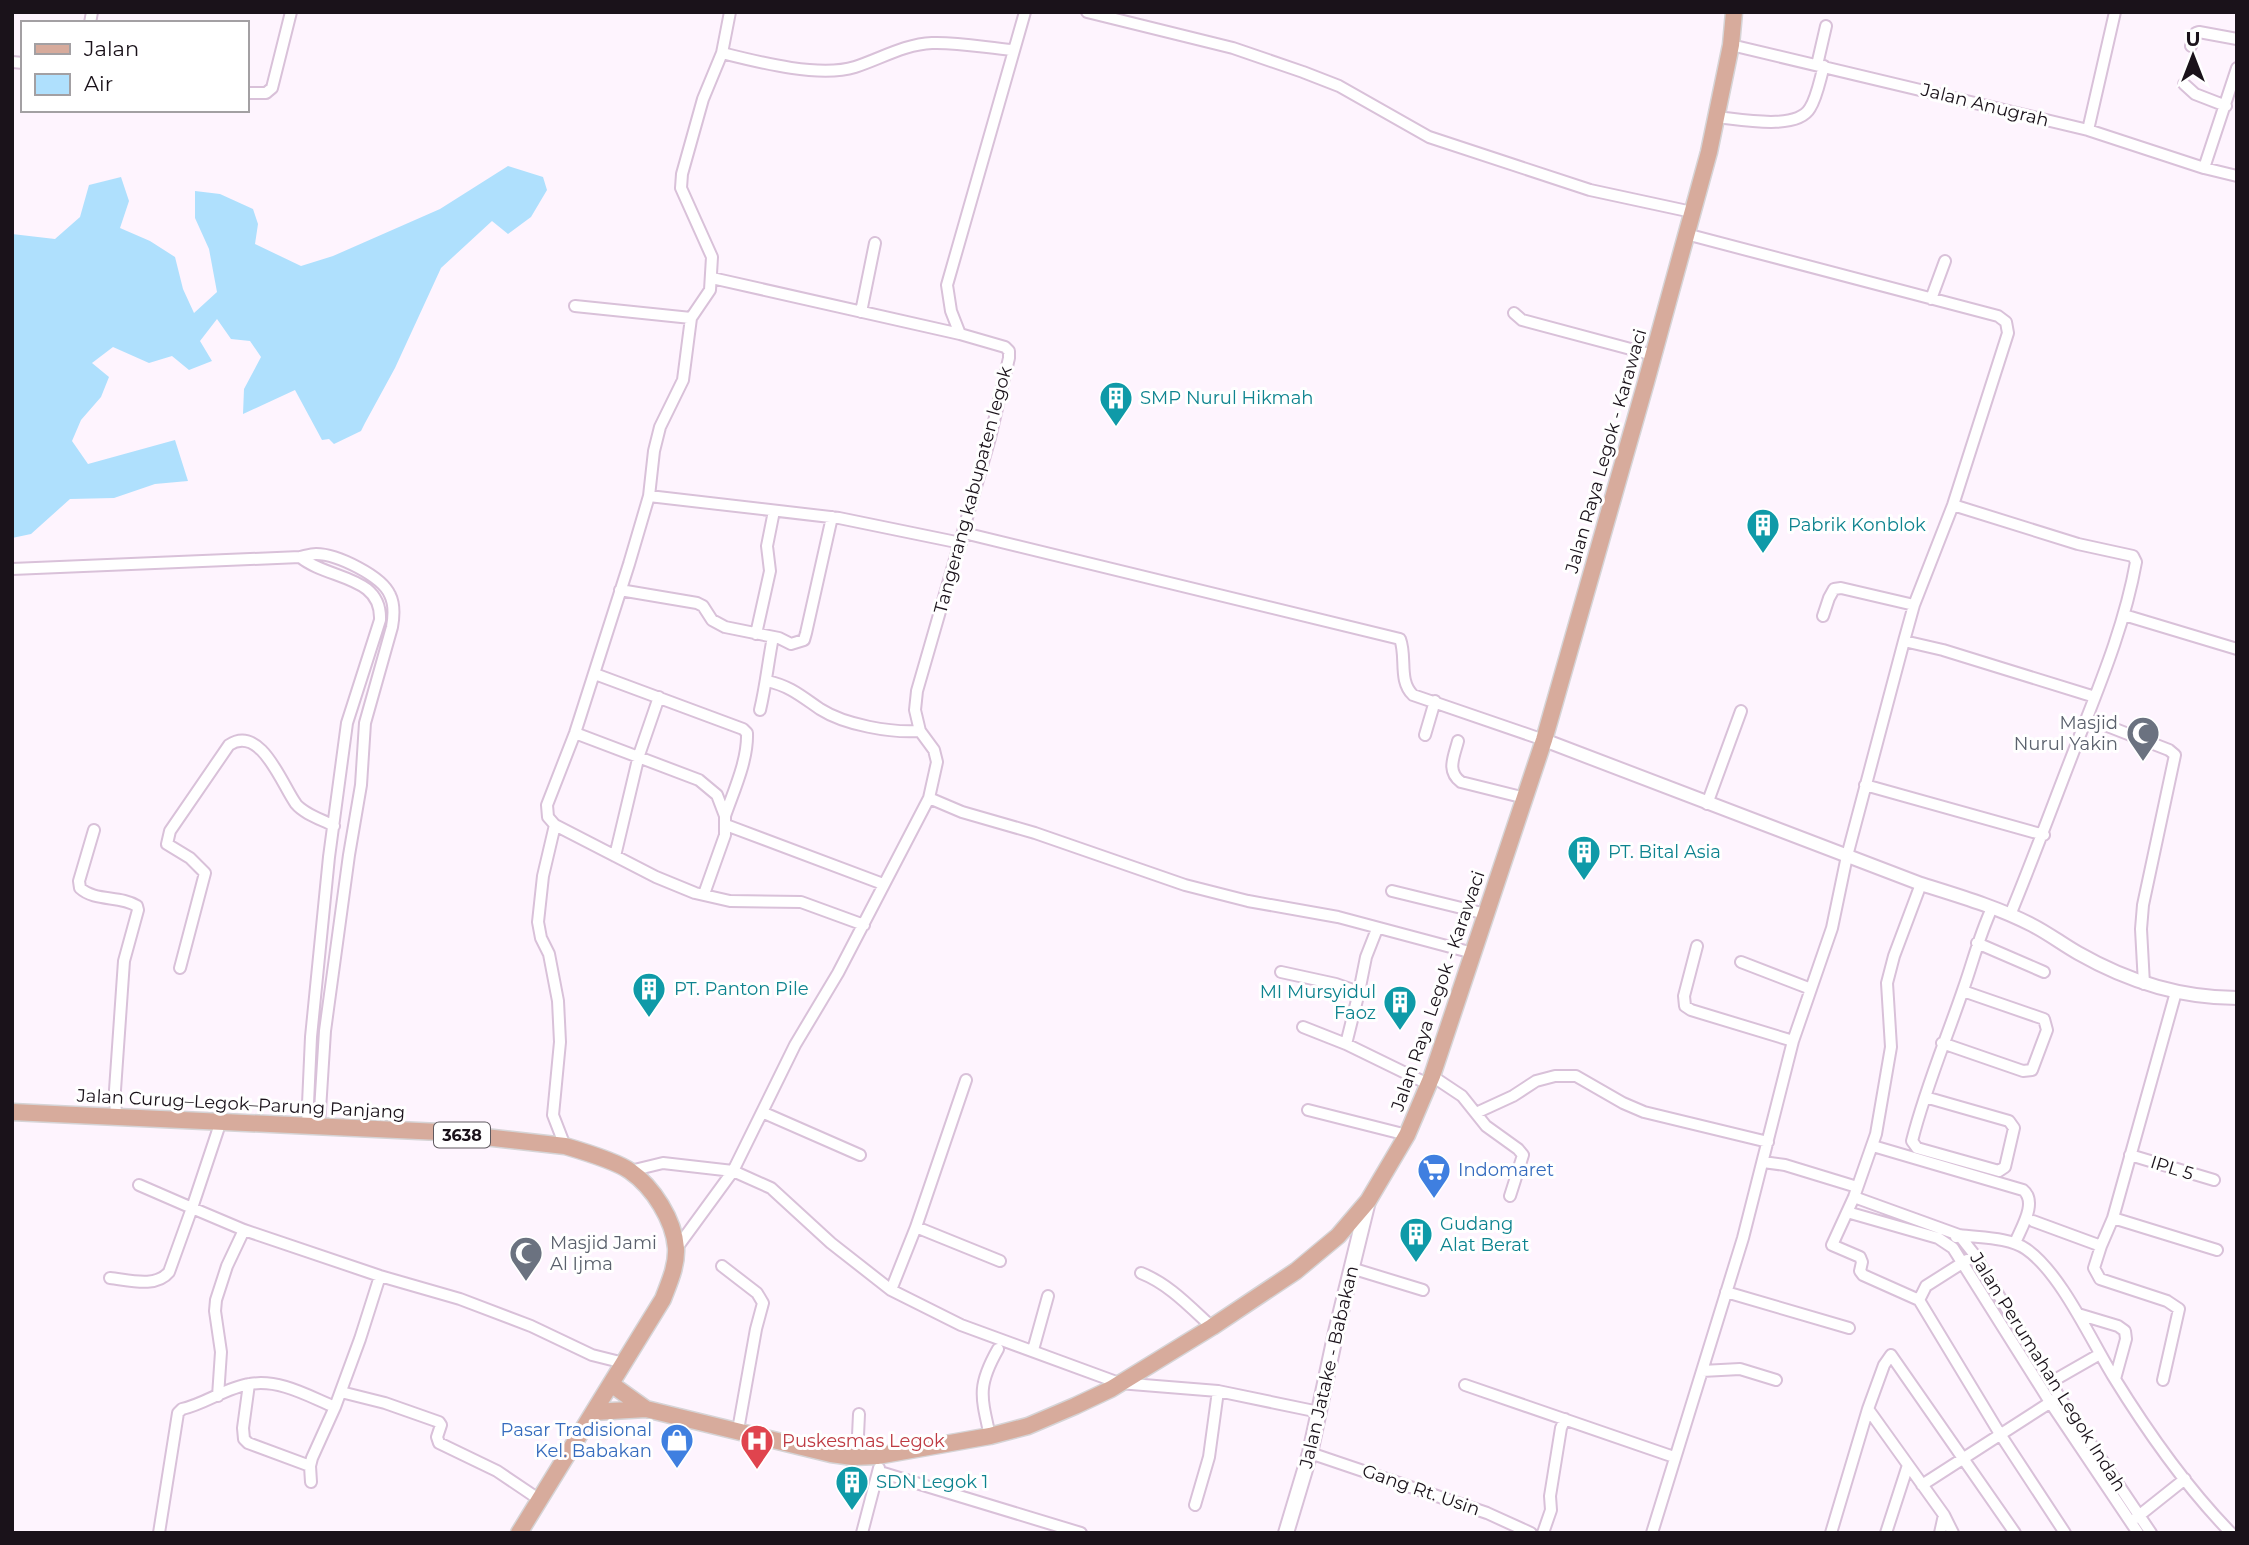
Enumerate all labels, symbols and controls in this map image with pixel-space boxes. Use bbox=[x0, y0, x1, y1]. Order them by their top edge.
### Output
legend bbox=[21, 21, 248, 112]
north arrow bbox=[2158, 21, 2228, 91]
text: U bbox=[2186, 28, 2200, 51]
text: Jalan bbox=[83, 36, 139, 61]
text: Air bbox=[84, 71, 113, 96]
street label: Jalan Anugrah bbox=[1918, 78, 2051, 131]
street label: Jalan Raya Legok - Karawaci bbox=[1560, 326, 1651, 577]
street label: Tangerang kabupaten legok bbox=[929, 364, 1017, 616]
building icon: SMP Nurul Hikmah bbox=[1097, 379, 1135, 428]
place label: SMP Nurul Hikmah bbox=[1140, 387, 1314, 409]
building icon: Pabrik Konblok bbox=[1744, 506, 1782, 555]
place label: Pabrik Konblok bbox=[1788, 514, 1926, 536]
place label: Masjid Nurul Yakin bbox=[2014, 712, 2118, 755]
mosque icon: Masjid Nurul Yakin bbox=[2124, 714, 2162, 763]
building icon: PT. Bital Asia bbox=[1565, 833, 1603, 882]
place label: PT. Bital Asia bbox=[1608, 841, 1721, 863]
street label: Jalan Raya Legok - Karawaci bbox=[1386, 868, 1490, 1115]
building icon: PT. Panton Pile bbox=[630, 970, 668, 1019]
place label: PT. Panton Pile bbox=[674, 978, 809, 1000]
place label: MI Mursyidul Faoz bbox=[1260, 981, 1376, 1024]
building icon: MI Mursyidul Faoz bbox=[1381, 983, 1419, 1032]
street label: Jalan Curug–Legok–Parung Panjang bbox=[75, 1084, 406, 1124]
road number: 3638 bbox=[434, 1122, 490, 1148]
supermarket icon: Indomaret bbox=[1415, 1151, 1453, 1200]
street label: IPL 5 bbox=[2148, 1151, 2196, 1185]
place label: Indomaret bbox=[1458, 1159, 1554, 1181]
place label: Gudang Alat Berat bbox=[1440, 1213, 1529, 1256]
building icon: Gudang Alat Berat bbox=[1397, 1215, 1435, 1264]
place label: Masjid Jami Al Ijma bbox=[550, 1232, 657, 1275]
mosque icon: Masjid Jami Al Ijma bbox=[507, 1234, 545, 1283]
street label: Jalan Perumahan Legok Indah bbox=[1965, 1248, 2131, 1495]
street label: Jalan Jatake - Babakan bbox=[1295, 1264, 1363, 1471]
place label: Pasar Tradisional Kel. Babakan bbox=[501, 1419, 652, 1462]
shop icon: Pasar Tradisional Kel. Babakan bbox=[658, 1421, 696, 1470]
hospital icon: Puskesmas Legok bbox=[738, 1422, 776, 1471]
place label: Puskesmas Legok bbox=[782, 1430, 945, 1452]
street label: Gang Rt. Usin bbox=[1359, 1460, 1483, 1520]
building icon: SDN Legok 1 bbox=[833, 1463, 871, 1512]
place label: SDN Legok 1 bbox=[876, 1471, 988, 1493]

